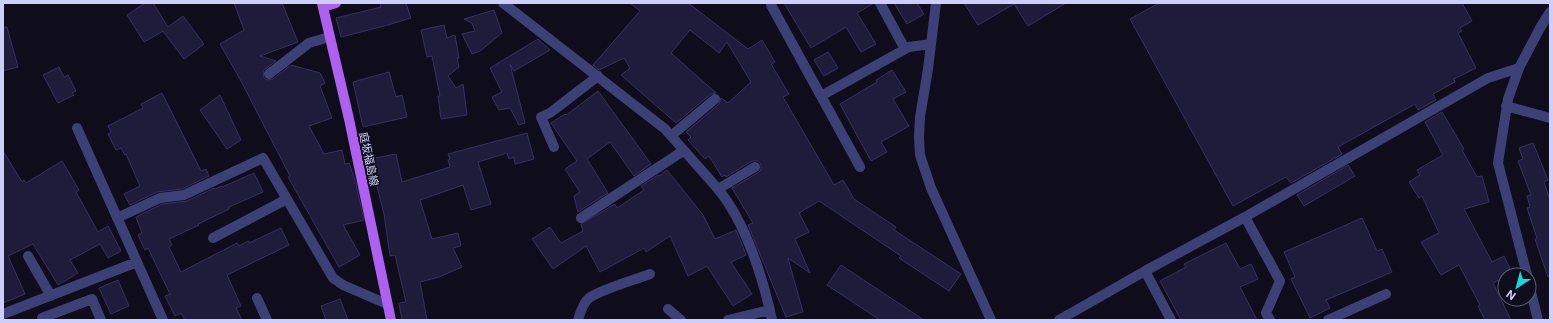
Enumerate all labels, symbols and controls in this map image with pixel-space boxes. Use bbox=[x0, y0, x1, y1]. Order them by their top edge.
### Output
street label: 庭坂福島線 bbox=[356, 131, 382, 187]
north arrow bbox=[1497, 267, 1537, 307]
text: N bbox=[1504, 287, 1519, 303]

